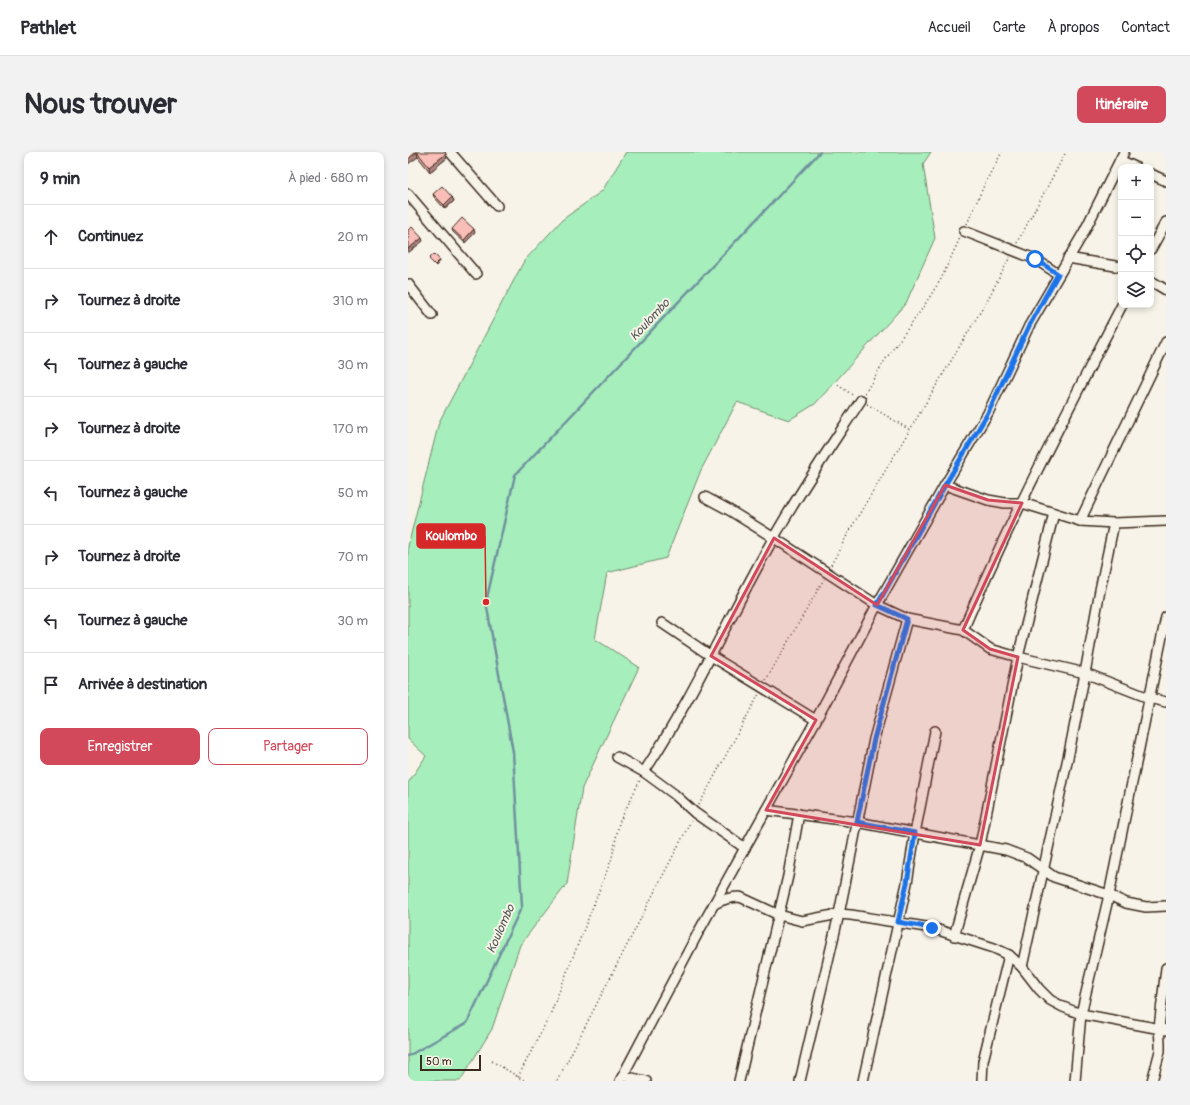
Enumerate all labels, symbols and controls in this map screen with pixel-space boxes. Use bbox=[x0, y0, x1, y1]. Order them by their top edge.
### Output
text: Pathlet bbox=[20, 16, 76, 40]
text: Accueil bbox=[928, 19, 971, 36]
text: Carte bbox=[993, 19, 1025, 36]
text: À propos bbox=[1047, 19, 1099, 36]
text: Contact bbox=[1121, 19, 1170, 36]
button: Itinéraire bbox=[1077, 86, 1166, 123]
text: Nous trouver bbox=[24, 87, 177, 122]
map controls bbox=[1118, 164, 1154, 308]
button: + bbox=[1118, 164, 1154, 200]
text: 9 min bbox=[40, 168, 80, 189]
text: À pied · 680 m bbox=[288, 170, 368, 186]
button: − bbox=[1118, 200, 1154, 236]
icon: ahead bbox=[40, 226, 62, 248]
text: Continuez bbox=[78, 227, 143, 246]
text: 20 m bbox=[337, 229, 368, 245]
button: locate bbox=[1118, 236, 1154, 272]
route start bbox=[1026, 250, 1044, 268]
button: layers bbox=[1118, 272, 1154, 308]
icon: right bbox=[40, 290, 62, 312]
text: Tournez à droite bbox=[78, 291, 180, 310]
text: 310 m bbox=[332, 293, 368, 309]
water label: Koulombo bbox=[627, 295, 674, 344]
icon: left bbox=[40, 354, 62, 376]
text: Tournez à gauche bbox=[78, 355, 188, 374]
text: 30 m bbox=[338, 357, 368, 373]
icon: right bbox=[40, 418, 62, 440]
text: Tournez à droite bbox=[78, 419, 180, 438]
text: 170 m bbox=[333, 421, 368, 437]
icon: left bbox=[40, 482, 62, 504]
text: Tournez à gauche bbox=[78, 483, 188, 502]
text: 50 m bbox=[338, 485, 368, 501]
callout: Koulombo bbox=[417, 524, 485, 548]
text: Koulombo bbox=[425, 529, 477, 544]
icon: right bbox=[40, 546, 62, 568]
text: Tournez à droite bbox=[78, 547, 180, 566]
text: 70 m bbox=[338, 549, 368, 565]
icon: left bbox=[40, 610, 62, 632]
text: Tournez à gauche bbox=[78, 611, 188, 630]
text: 30 m bbox=[338, 613, 368, 629]
icon: arrive bbox=[40, 674, 62, 696]
text: Arrivée à destination bbox=[78, 675, 207, 694]
button: Enregistrer bbox=[40, 728, 200, 765]
button: Partager bbox=[208, 728, 368, 765]
water label: Koulombo bbox=[484, 901, 519, 956]
route end bbox=[923, 919, 941, 937]
scale bar bbox=[420, 1053, 481, 1072]
text: 50 m bbox=[426, 1055, 452, 1068]

